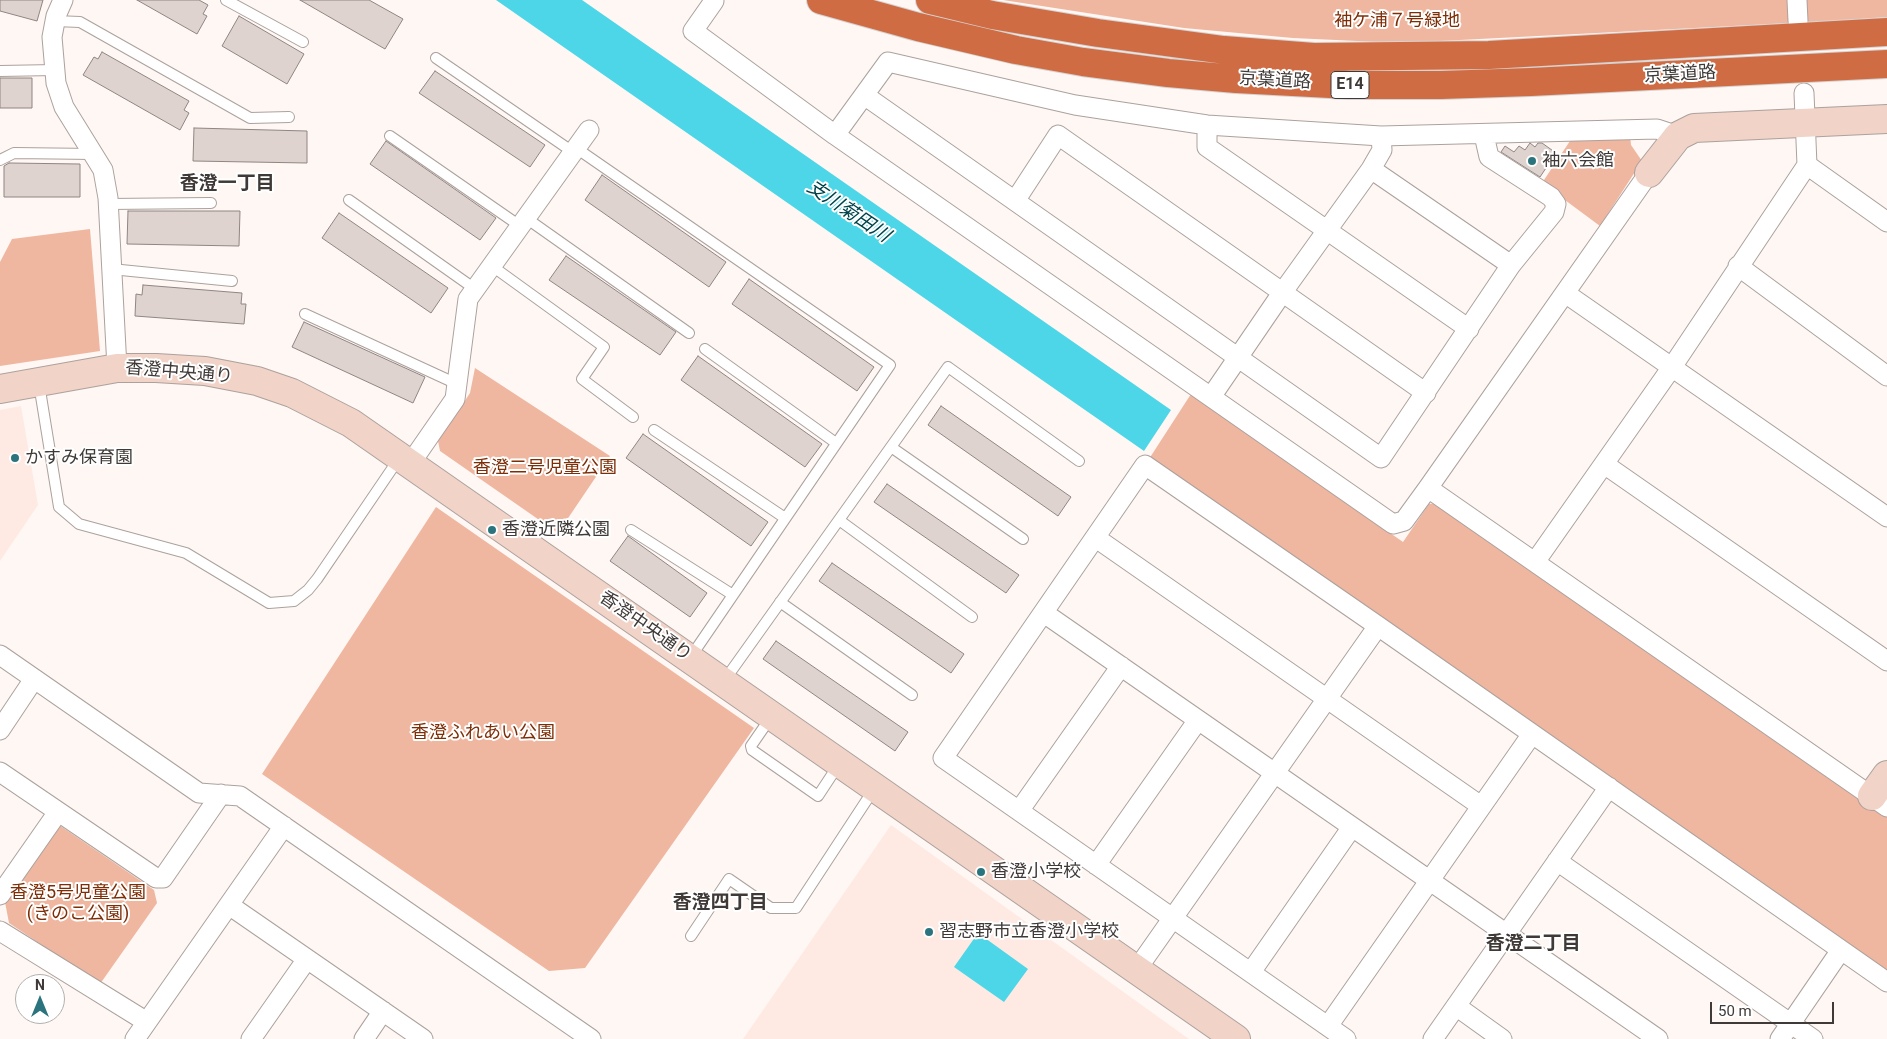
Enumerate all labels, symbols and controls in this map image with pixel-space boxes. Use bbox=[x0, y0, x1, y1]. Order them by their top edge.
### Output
park label: 袖ケ浦７号緑地 bbox=[1334, 10, 1460, 32]
street label: 京葉道路 bbox=[1643, 62, 1717, 88]
street label: 京葉道路 bbox=[1238, 68, 1312, 94]
road number: E14 bbox=[1331, 72, 1369, 98]
place label: 袖六会館 bbox=[1542, 150, 1614, 172]
marker: 袖六会館 bbox=[1526, 155, 1538, 167]
district label: 香澄一丁目 bbox=[180, 173, 274, 195]
water label: 支川菊田川 bbox=[802, 176, 894, 248]
street label: 香澄中央通り bbox=[124, 358, 234, 388]
place label: かすみ保育園 bbox=[25, 447, 133, 469]
marker: かすみ保育園 bbox=[9, 452, 21, 464]
park label: 香澄二号児童公園 bbox=[473, 457, 617, 479]
place label: 香澄近隣公園 bbox=[502, 519, 610, 541]
marker: 香澄近隣公園 bbox=[486, 524, 498, 536]
street label: 香澄中央通り bbox=[595, 587, 695, 667]
park label: 香澄ふれあい公園 bbox=[411, 722, 555, 744]
place label: 香澄小学校 bbox=[991, 861, 1081, 883]
marker: 香澄小学校 bbox=[975, 866, 987, 878]
park label: 香澄5号児童公園 (きのこ公園) bbox=[10, 882, 146, 924]
district label: 香澄四丁目 bbox=[673, 892, 767, 914]
place label: 習志野市立香澄小学校 bbox=[939, 921, 1119, 943]
marker: 習志野市立香澄小学校 bbox=[923, 926, 935, 938]
district label: 香澄二丁目 bbox=[1486, 933, 1580, 955]
north arrow bbox=[15, 974, 65, 1024]
text: N bbox=[35, 977, 45, 993]
scale bar bbox=[1712, 992, 1836, 1024]
text: 50 m bbox=[1718, 1002, 1752, 1020]

